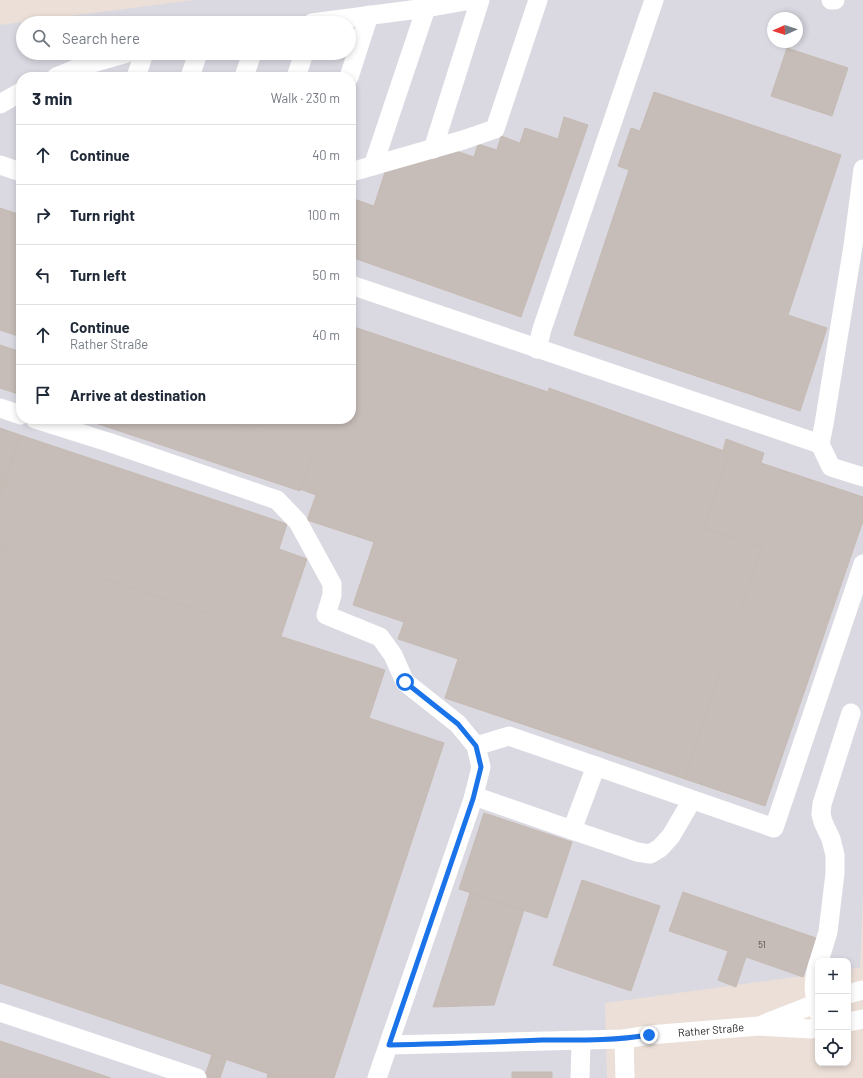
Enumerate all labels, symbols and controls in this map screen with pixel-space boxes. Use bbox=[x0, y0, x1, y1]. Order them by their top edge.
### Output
north arrow bbox=[767, 12, 803, 48]
search box bbox=[16, 16, 356, 60]
icon: search bbox=[30, 27, 52, 49]
text: Search here bbox=[62, 29, 140, 47]
text: 3 min bbox=[32, 88, 72, 108]
text: Walk · 230 m bbox=[271, 90, 340, 106]
icon: ahead bbox=[32, 144, 54, 166]
text: Continue bbox=[70, 146, 130, 164]
text: 40 m bbox=[312, 147, 340, 163]
icon: right bbox=[32, 204, 54, 226]
text: Turn right bbox=[70, 206, 135, 224]
text: 100 m bbox=[307, 207, 340, 223]
icon: left bbox=[32, 264, 54, 286]
text: Turn left bbox=[70, 266, 126, 284]
text: 50 m bbox=[313, 267, 340, 283]
text: Continue bbox=[70, 318, 130, 336]
icon: ahead bbox=[32, 324, 54, 346]
text: 40 m bbox=[312, 327, 340, 343]
text: Rather Straße bbox=[70, 336, 148, 352]
icon: arrive bbox=[32, 384, 54, 406]
text: Arrive at destination bbox=[70, 386, 206, 404]
route start bbox=[396, 673, 414, 691]
house number: 51 bbox=[758, 939, 766, 950]
map controls bbox=[815, 958, 851, 1066]
button: + bbox=[815, 958, 851, 994]
button: − bbox=[815, 994, 851, 1030]
street label: Rather Straße bbox=[677, 1020, 745, 1039]
route end bbox=[640, 1026, 658, 1044]
button: locate bbox=[815, 1030, 851, 1066]

